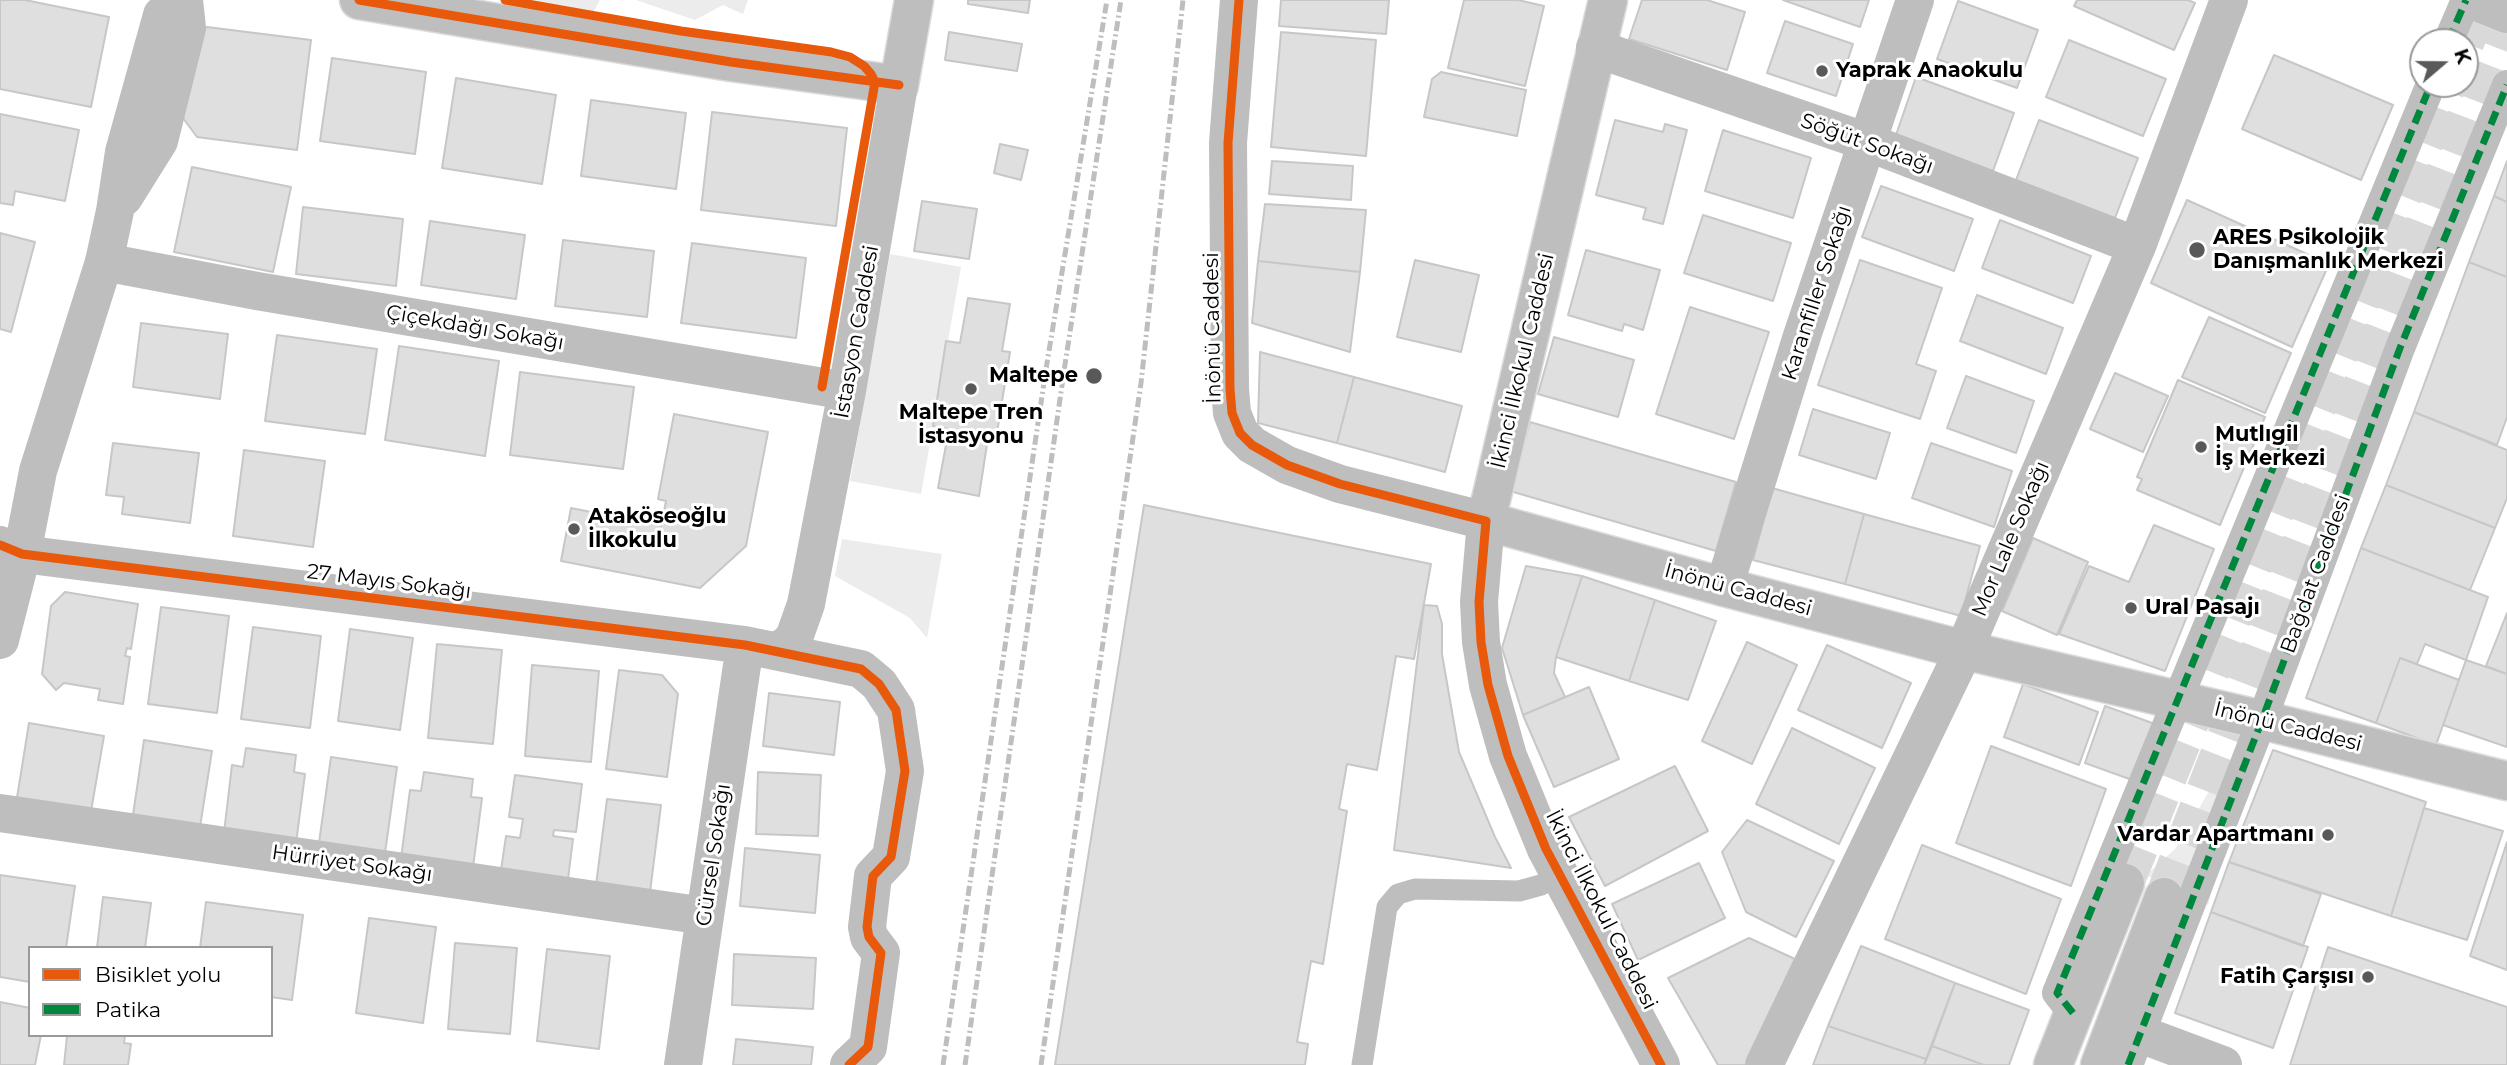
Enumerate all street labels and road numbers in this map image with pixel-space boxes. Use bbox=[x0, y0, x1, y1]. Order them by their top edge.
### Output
street label: Söğüt Sokağı bbox=[1797, 108, 1937, 180]
street label: Karanfiller Sokağı bbox=[1777, 202, 1857, 384]
street label: İstasyon Caddesi bbox=[829, 243, 885, 421]
street label: İkinci İlkokul Caddesi bbox=[1486, 251, 1560, 471]
street label: İnönü Caddesi bbox=[1199, 252, 1227, 404]
street label: Çiçekdağı Sokağı bbox=[384, 300, 566, 356]
street label: Mor Lale Sokağı bbox=[1967, 457, 2055, 621]
street label: Bağdat Caddesi bbox=[2276, 491, 2356, 657]
street label: İnönü Caddesi bbox=[1661, 558, 1815, 622]
street label: 27 Mayıs Sokağı bbox=[305, 559, 473, 605]
street label: İnönü Caddesi bbox=[2211, 696, 2365, 758]
street label: Gürsel Sokağı bbox=[692, 782, 736, 928]
street label: İkinci İlkokul Caddesi bbox=[1540, 806, 1662, 1014]
street label: Hürriyet Sokağı bbox=[270, 840, 434, 888]

